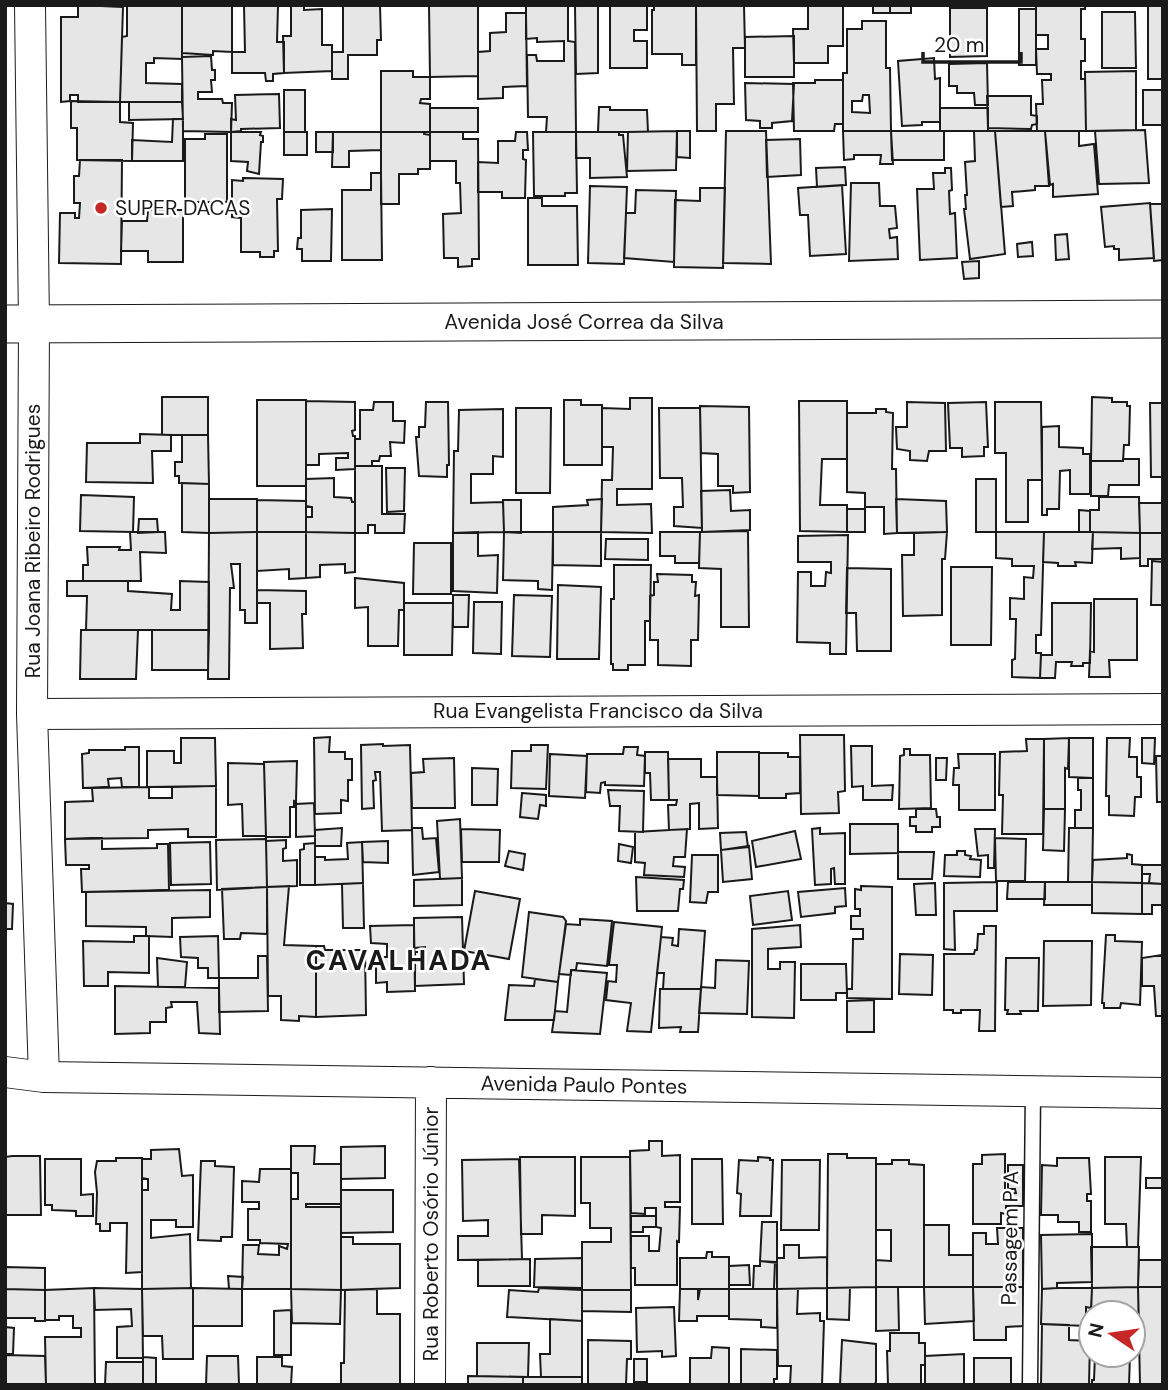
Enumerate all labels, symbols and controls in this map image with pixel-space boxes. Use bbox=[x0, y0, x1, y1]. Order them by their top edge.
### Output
scale bar bbox=[923, 21, 1021, 65]
text: 20 m bbox=[934, 31, 985, 59]
place label: SUPER DACAS bbox=[115, 194, 250, 222]
marker: SUPER DACAS bbox=[93, 200, 109, 216]
street label: Avenida José Correa da Silva bbox=[444, 308, 724, 336]
street label: Rua Joana Ribeiro Rodrigues bbox=[19, 404, 47, 678]
street label: Rua Evangelista Francisco da Silva bbox=[433, 697, 763, 725]
district label: CAVALHADA bbox=[306, 942, 492, 979]
street label: Avenida Paulo Pontes bbox=[480, 1069, 688, 1101]
street label: Rua Roberto Osório Júnior bbox=[417, 1106, 445, 1361]
street label: Passagem P A bbox=[995, 1170, 1025, 1306]
north arrow bbox=[1077, 1299, 1147, 1369]
text: N bbox=[1082, 1321, 1110, 1340]

